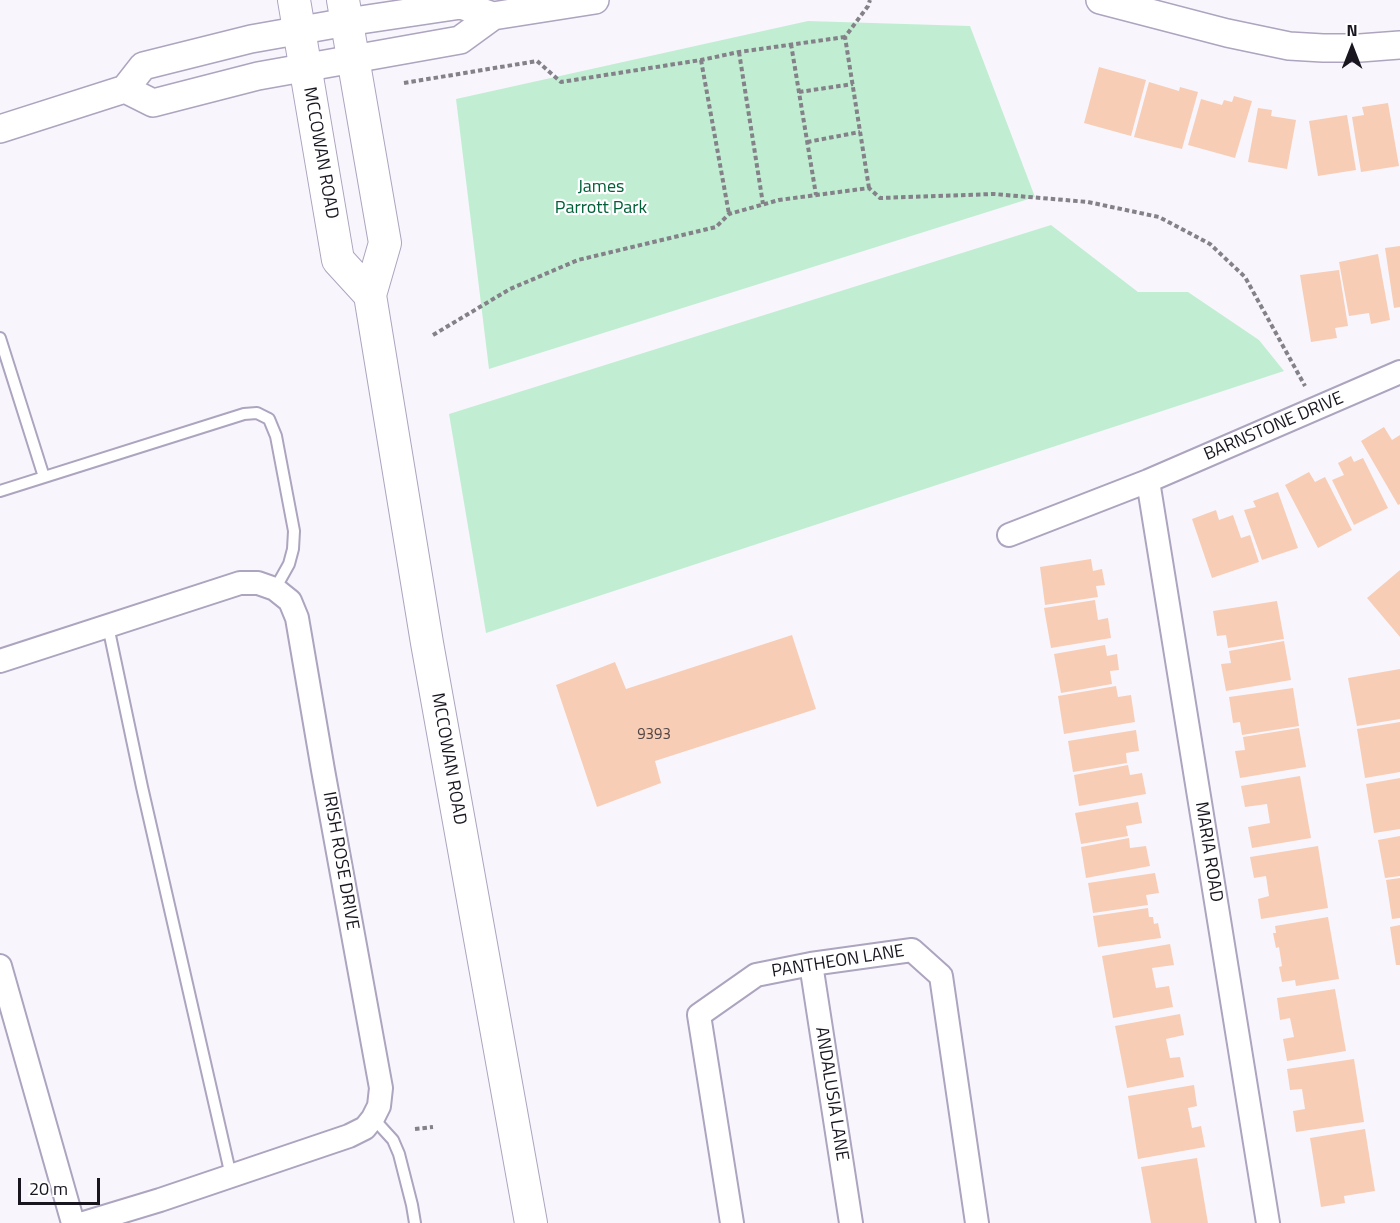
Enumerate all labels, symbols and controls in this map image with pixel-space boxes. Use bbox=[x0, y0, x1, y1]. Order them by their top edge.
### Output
north arrow bbox=[1322, 18, 1382, 78]
text: N bbox=[1346, 18, 1358, 42]
street label: MCCOWAN ROAD bbox=[298, 85, 342, 221]
park label: James Parrott Park bbox=[555, 177, 647, 219]
street label: BARNSTONE DRIVE bbox=[1201, 388, 1347, 466]
street label: MCCOWAN ROAD bbox=[426, 691, 470, 827]
house number: 9393 bbox=[637, 726, 671, 744]
street label: IRISH ROSE DRIVE bbox=[317, 790, 363, 932]
street label: MARIA ROAD bbox=[1189, 800, 1227, 904]
street label: PANTHEON LANE bbox=[770, 941, 906, 983]
street label: ANDALUSIA LANE bbox=[810, 1025, 852, 1163]
scale bar bbox=[21, 1166, 104, 1204]
text: 20 m bbox=[29, 1175, 68, 1202]

